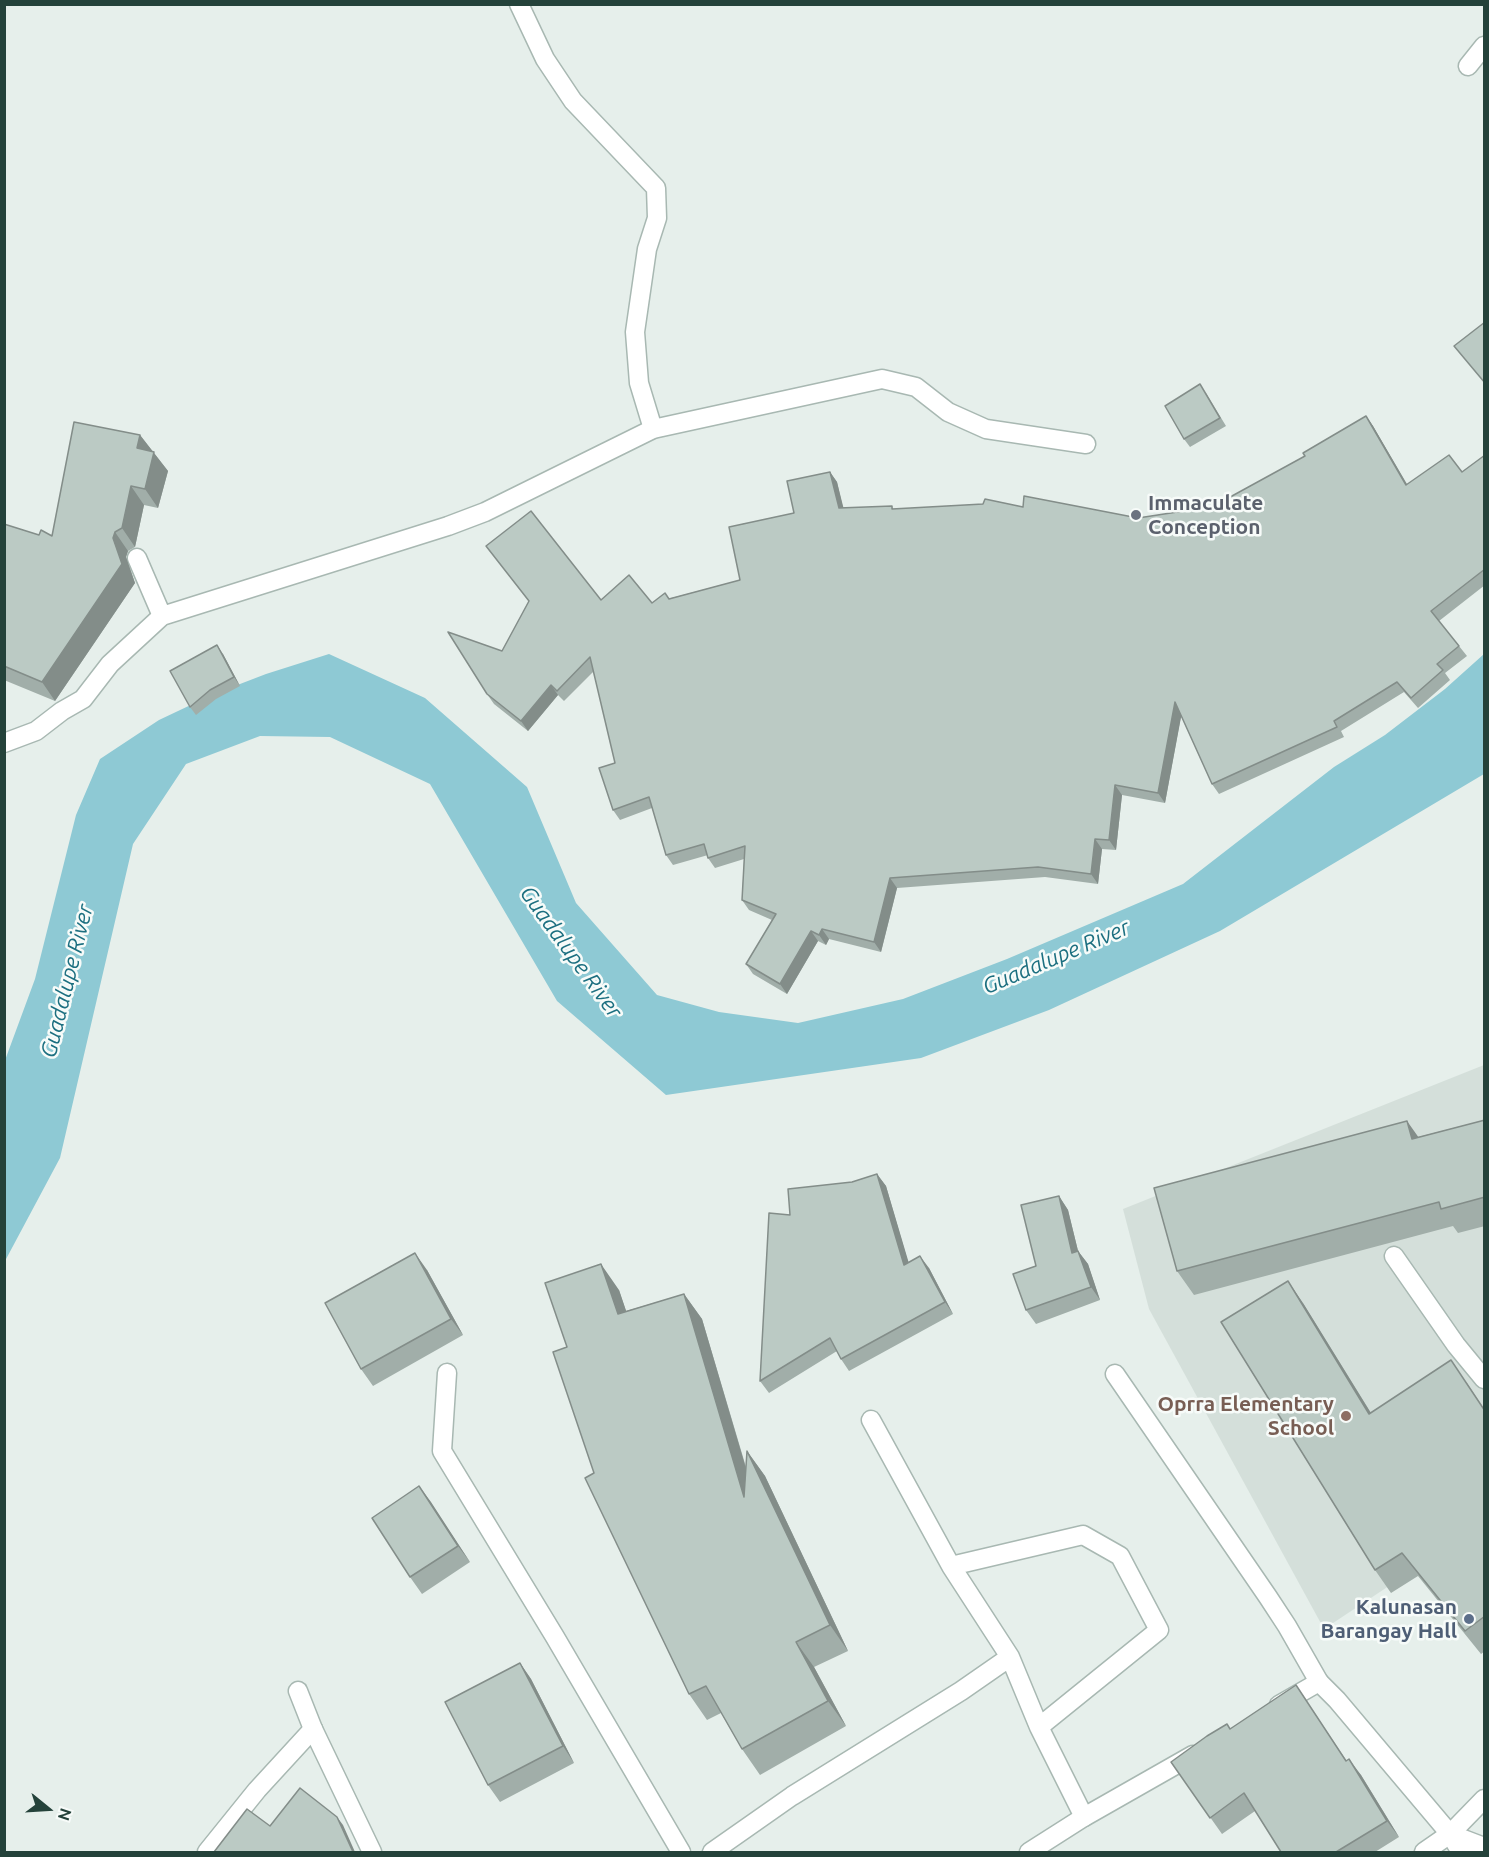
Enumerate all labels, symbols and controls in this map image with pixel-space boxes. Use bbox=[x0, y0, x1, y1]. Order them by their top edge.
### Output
place label: Immaculate Conception bbox=[1148, 490, 1263, 540]
marker: Immaculate Conception bbox=[1129, 508, 1143, 522]
water label: Guadalupe River bbox=[514, 881, 628, 1023]
water label: Guadalupe River bbox=[35, 902, 99, 1060]
water label: Guadalupe River bbox=[979, 914, 1133, 1000]
place label: Oprra Elementary School bbox=[1157, 1391, 1334, 1441]
marker: Oprra Elementary School bbox=[1339, 1409, 1353, 1423]
place label: Kalunasan Barangay Hall bbox=[1320, 1594, 1457, 1644]
marker: Kalunasan Barangay Hall bbox=[1462, 1612, 1476, 1626]
north arrow bbox=[18, 1779, 78, 1839]
text: N bbox=[55, 1806, 76, 1823]

